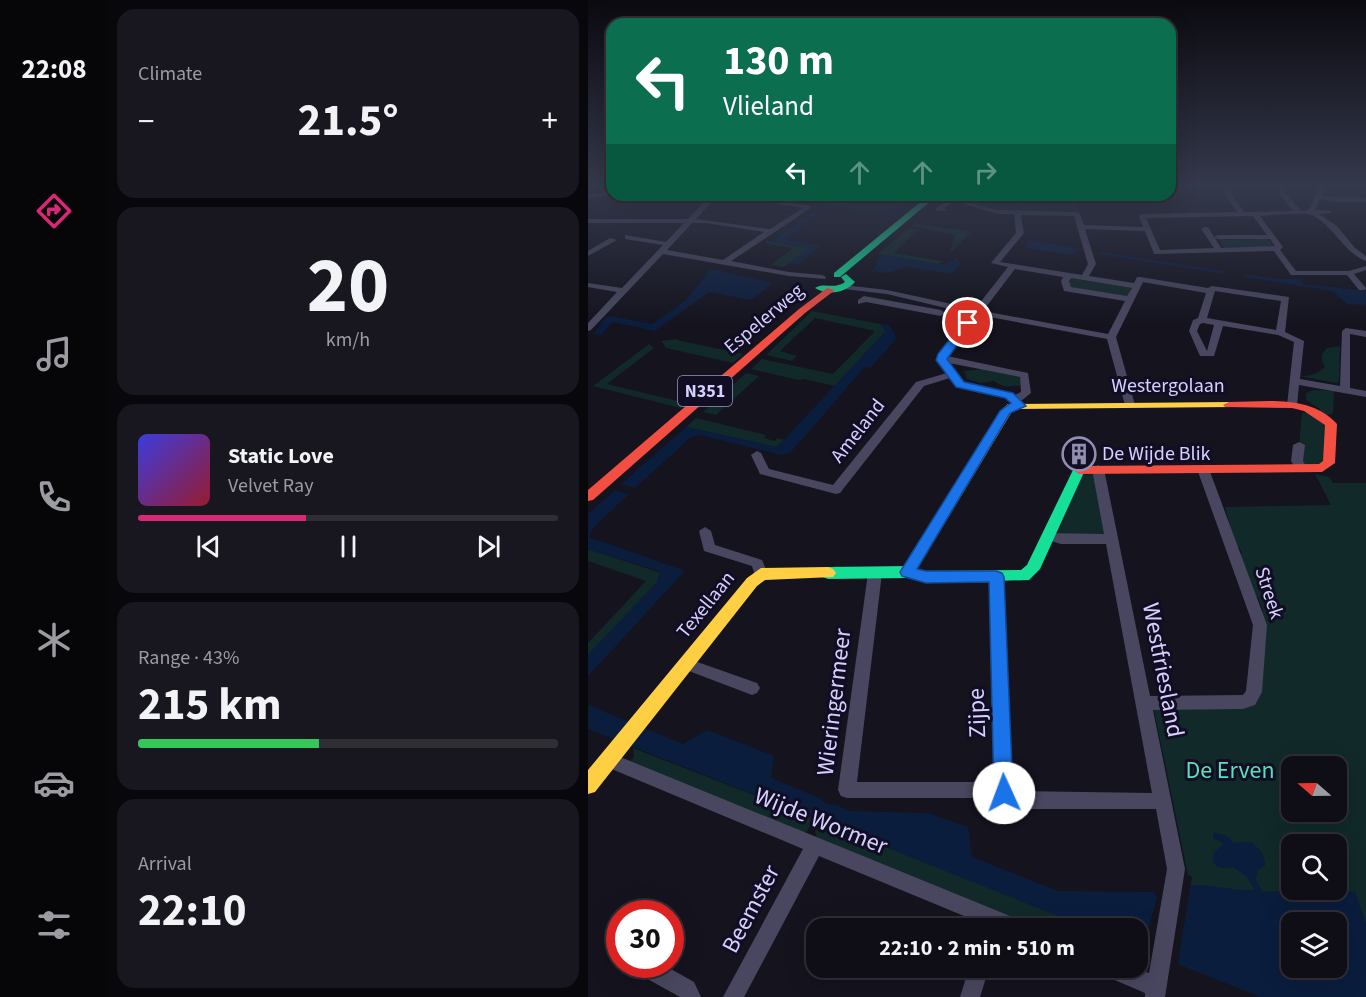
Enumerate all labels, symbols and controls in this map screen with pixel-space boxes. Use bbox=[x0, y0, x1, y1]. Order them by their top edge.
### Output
text: 130 m bbox=[723, 31, 834, 91]
icon: left bbox=[624, 42, 702, 120]
text: 22:08 bbox=[21, 50, 87, 89]
text: Climate bbox=[138, 60, 202, 88]
text: Vlieland bbox=[723, 87, 814, 126]
text: 21.5° bbox=[297, 89, 399, 153]
text: − bbox=[138, 98, 154, 145]
text: + bbox=[542, 98, 558, 145]
icon: left bbox=[780, 156, 813, 189]
icon: ahead bbox=[843, 156, 876, 189]
icon: ahead bbox=[906, 156, 939, 189]
icon: right bbox=[969, 156, 1002, 189]
icon: directions bbox=[33, 190, 75, 232]
text: 20 bbox=[307, 231, 389, 342]
street label: Espelerweg bbox=[718, 277, 810, 361]
pin bbox=[942, 297, 993, 348]
icon: arrive bbox=[951, 306, 984, 339]
text: km/h bbox=[326, 326, 370, 354]
icon: music bbox=[33, 333, 75, 375]
street label: Westergolaan bbox=[1111, 372, 1225, 400]
road number: N351 bbox=[678, 376, 732, 406]
street label: Ameland bbox=[824, 393, 892, 469]
building icon: De Wijde Blik bbox=[1061, 436, 1097, 472]
text: Static Love bbox=[228, 440, 334, 472]
place label: De Wijde Blik bbox=[1102, 440, 1211, 468]
text: Velvet Ray bbox=[228, 472, 314, 500]
icon: phone bbox=[33, 476, 75, 518]
icon: previous bbox=[192, 530, 225, 563]
icon: pause bbox=[332, 530, 365, 563]
icon: next bbox=[472, 530, 505, 563]
street label: Streek bbox=[1247, 563, 1291, 623]
street label: Texellaan bbox=[670, 566, 742, 644]
street label: Westfriesland bbox=[1133, 600, 1193, 740]
icon: climate bbox=[33, 619, 75, 661]
street label: Wieringermeer bbox=[808, 626, 860, 778]
text: Range · 43% bbox=[138, 644, 239, 672]
text: 215 km bbox=[138, 673, 282, 737]
street label: Zijpe bbox=[959, 687, 995, 739]
park label: De Erven bbox=[1185, 753, 1275, 788]
north arrow bbox=[1281, 756, 1347, 822]
map controls bbox=[1281, 756, 1347, 978]
position arrow bbox=[972, 761, 1036, 825]
icon: car bbox=[33, 762, 75, 804]
street label: Wijde Wormer bbox=[749, 778, 894, 864]
button: search bbox=[1281, 834, 1347, 900]
text: Arrival bbox=[138, 850, 192, 878]
street label: Beemster bbox=[713, 858, 789, 959]
text: 22:10 bbox=[138, 879, 247, 943]
speed limit sign: 30 bbox=[606, 900, 684, 978]
icon: filters bbox=[33, 904, 75, 946]
button: layers bbox=[1281, 912, 1347, 978]
text: 22:10 · 2 min · 510 m bbox=[879, 932, 1075, 964]

